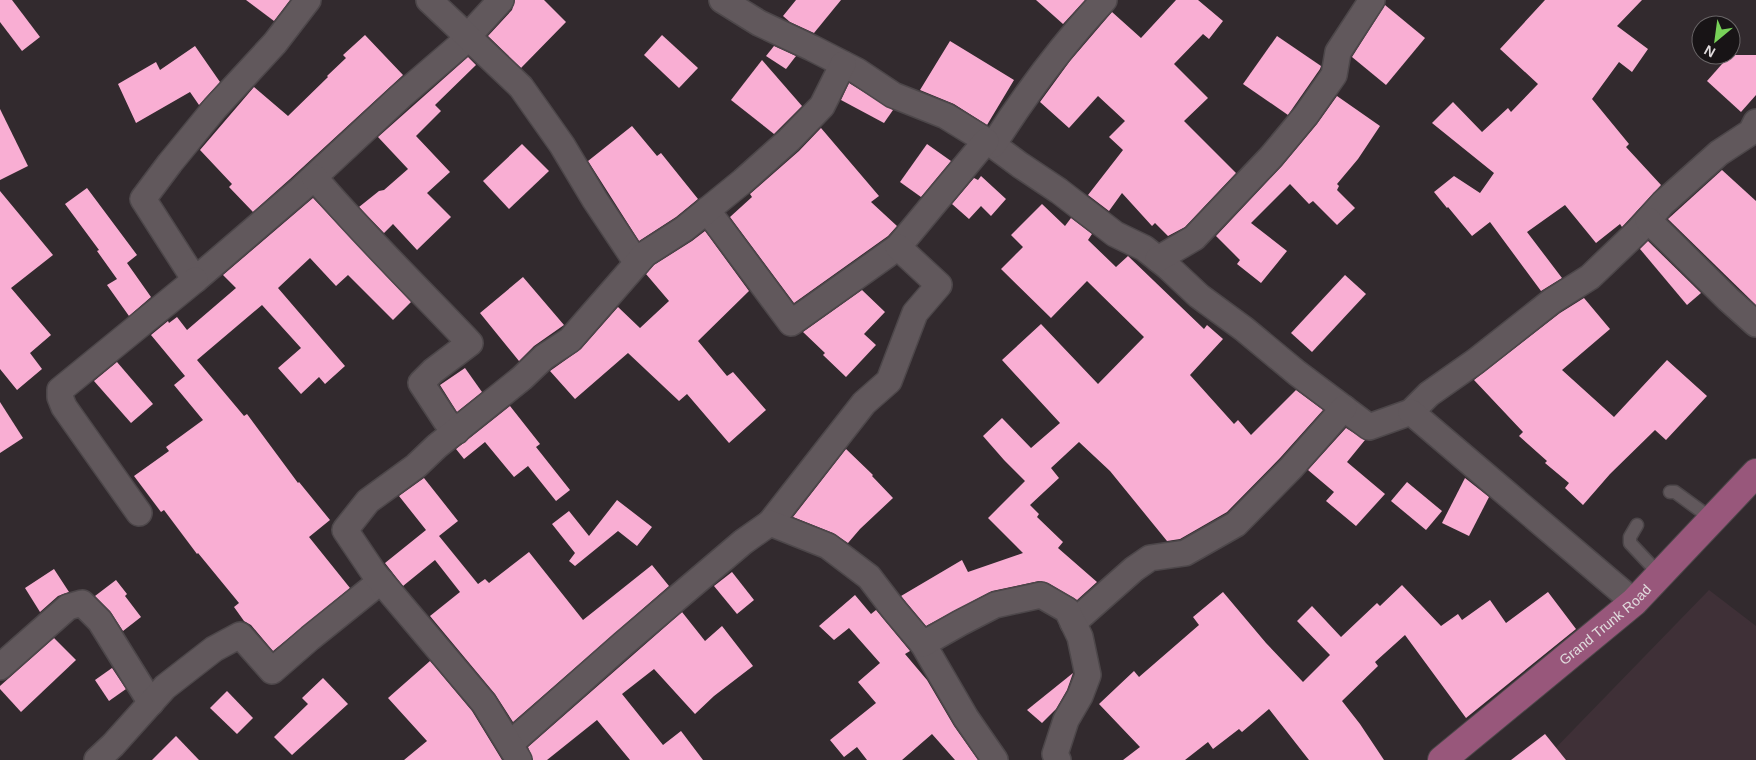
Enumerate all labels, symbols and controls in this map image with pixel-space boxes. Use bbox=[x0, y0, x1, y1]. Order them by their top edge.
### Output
north arrow bbox=[1691, 15, 1741, 65]
text: N bbox=[1701, 42, 1718, 61]
street label: Grand Trunk Road bbox=[1556, 581, 1654, 668]

